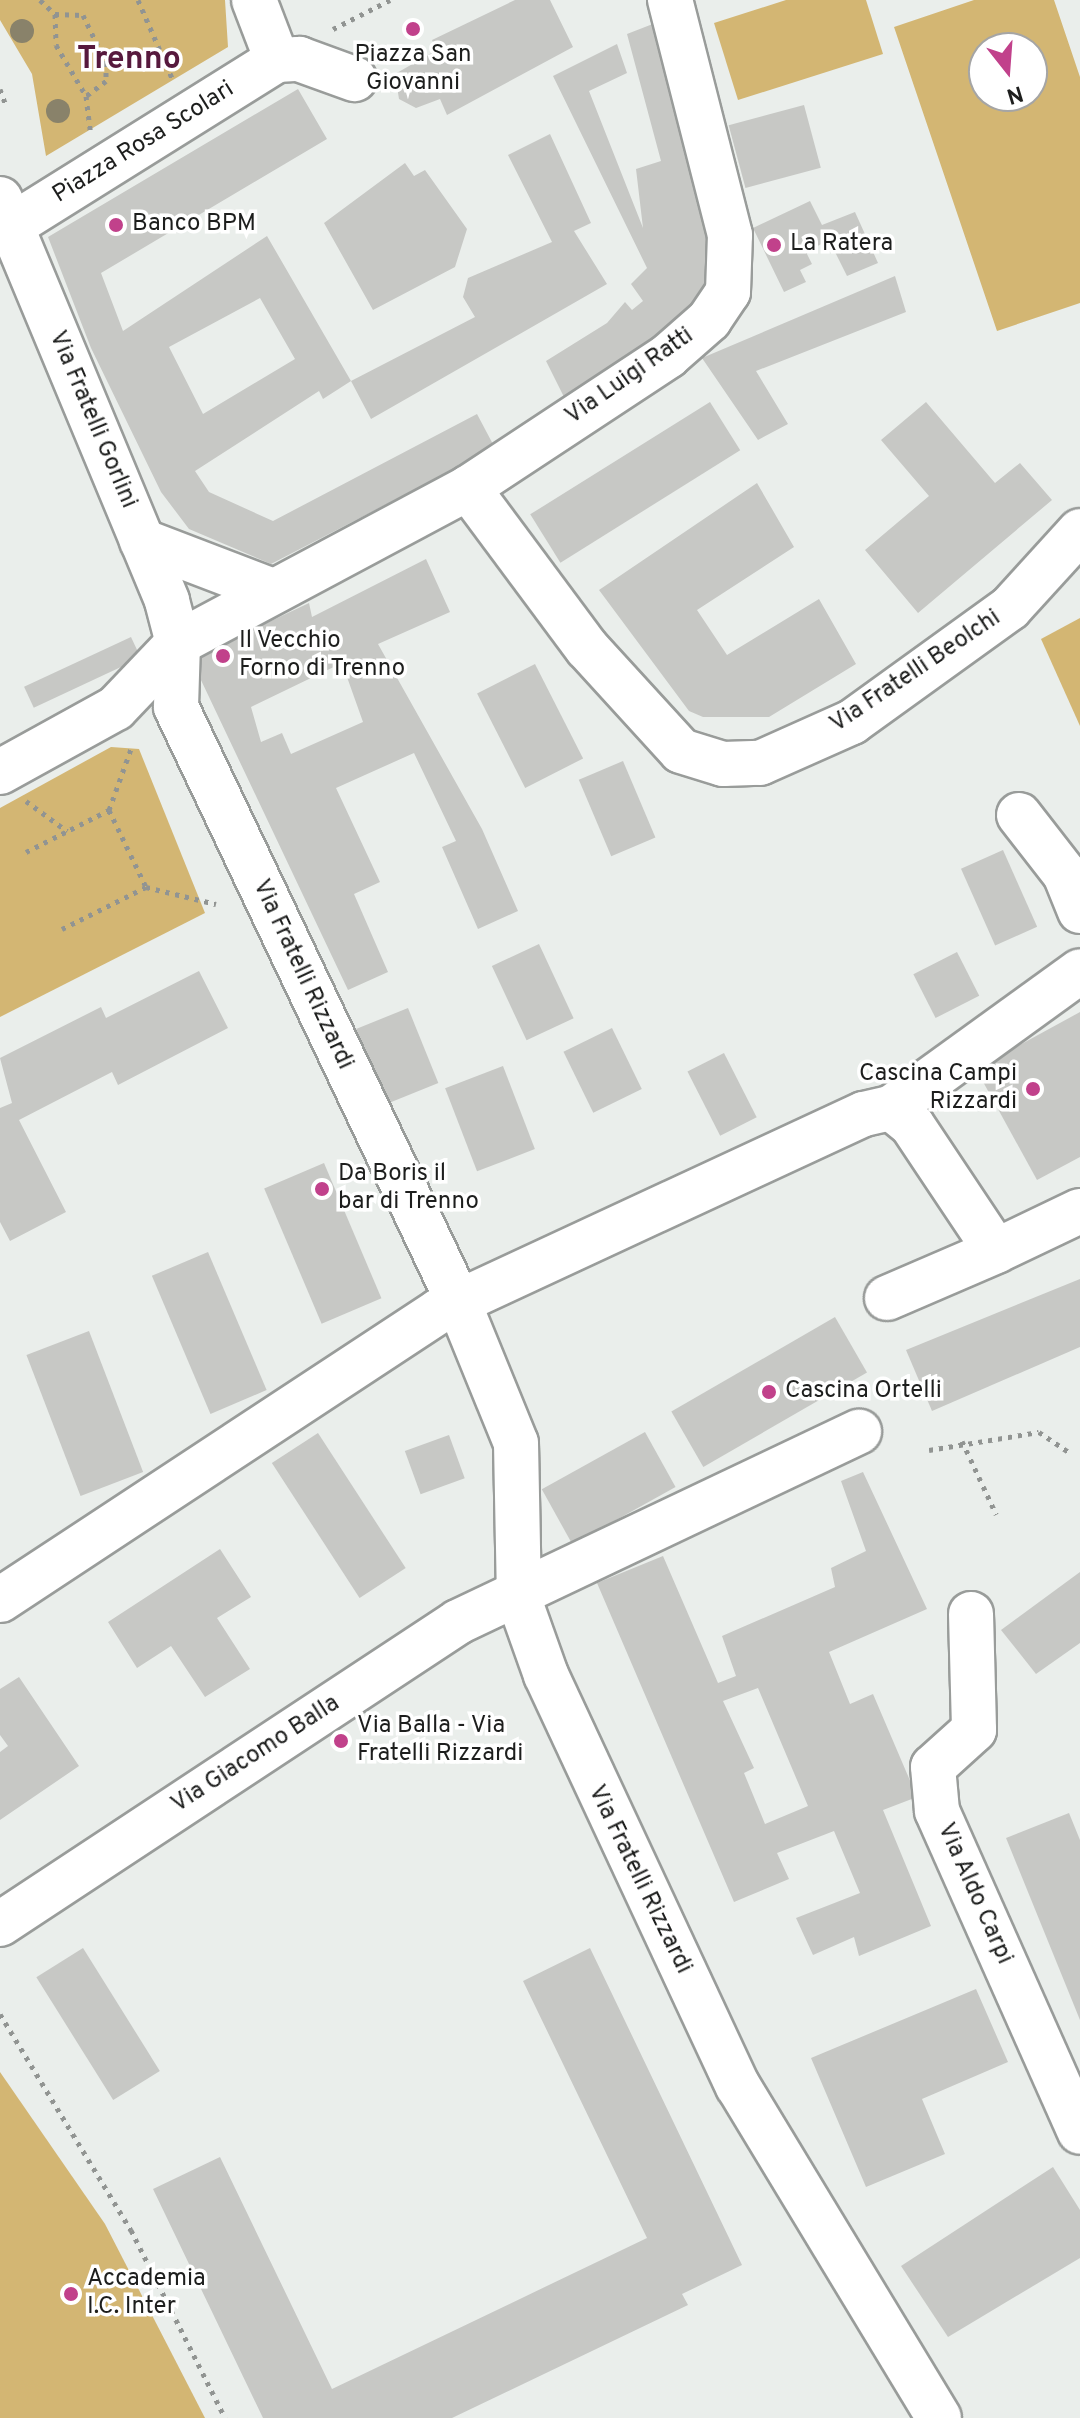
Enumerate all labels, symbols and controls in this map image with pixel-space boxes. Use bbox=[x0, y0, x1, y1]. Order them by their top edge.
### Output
marker: Piazza San Giovanni bbox=[404, 20, 422, 38]
north arrow bbox=[968, 32, 1048, 112]
district label: Trenno bbox=[77, 41, 181, 79]
place label: Piazza San Giovanni bbox=[354, 42, 472, 98]
street label: Piazza Rosa Scolari bbox=[48, 76, 240, 210]
text: N bbox=[1003, 78, 1026, 109]
place label: Banco BPM bbox=[132, 211, 256, 239]
marker: Banco BPM bbox=[107, 216, 125, 234]
place label: La Ratera bbox=[790, 231, 893, 259]
marker: La Ratera bbox=[765, 236, 783, 254]
street label: Via Luigi Ratti bbox=[560, 322, 700, 432]
street label: Via Fratelli Gorlini bbox=[42, 327, 142, 513]
street label: Via Fratelli Beolchi bbox=[825, 604, 1007, 740]
place label: Il Vecchio Forno di Trenno bbox=[239, 628, 406, 684]
marker: Il Vecchio Forno di Trenno bbox=[214, 647, 232, 665]
street label: Via Fratelli Rizzardi bbox=[245, 875, 359, 1075]
place label: Cascina Campi Rizzardi bbox=[859, 1061, 1017, 1117]
marker: Cascina Campi Rizzardi bbox=[1024, 1080, 1042, 1098]
place label: Da Boris il bar di Trenno bbox=[338, 1161, 480, 1217]
marker: Da Boris il bar di Trenno bbox=[313, 1180, 331, 1198]
place label: Cascina Ortelli bbox=[785, 1378, 942, 1406]
marker: Cascina Ortelli bbox=[760, 1383, 778, 1401]
street label: Via Giacomo Balla bbox=[167, 1690, 345, 1820]
place label: Via Balla - Via Fratelli Rizzardi bbox=[357, 1713, 523, 1769]
marker: Via Balla - Via Fratelli Rizzardi bbox=[332, 1732, 350, 1750]
street label: Via Fratelli Rizzardi bbox=[581, 1781, 697, 1979]
street label: Via Aldo Carpi bbox=[930, 1819, 1018, 1969]
place label: Accademia I.C. Inter bbox=[87, 2266, 206, 2322]
marker: Accademia I.C. Inter bbox=[62, 2285, 80, 2303]

